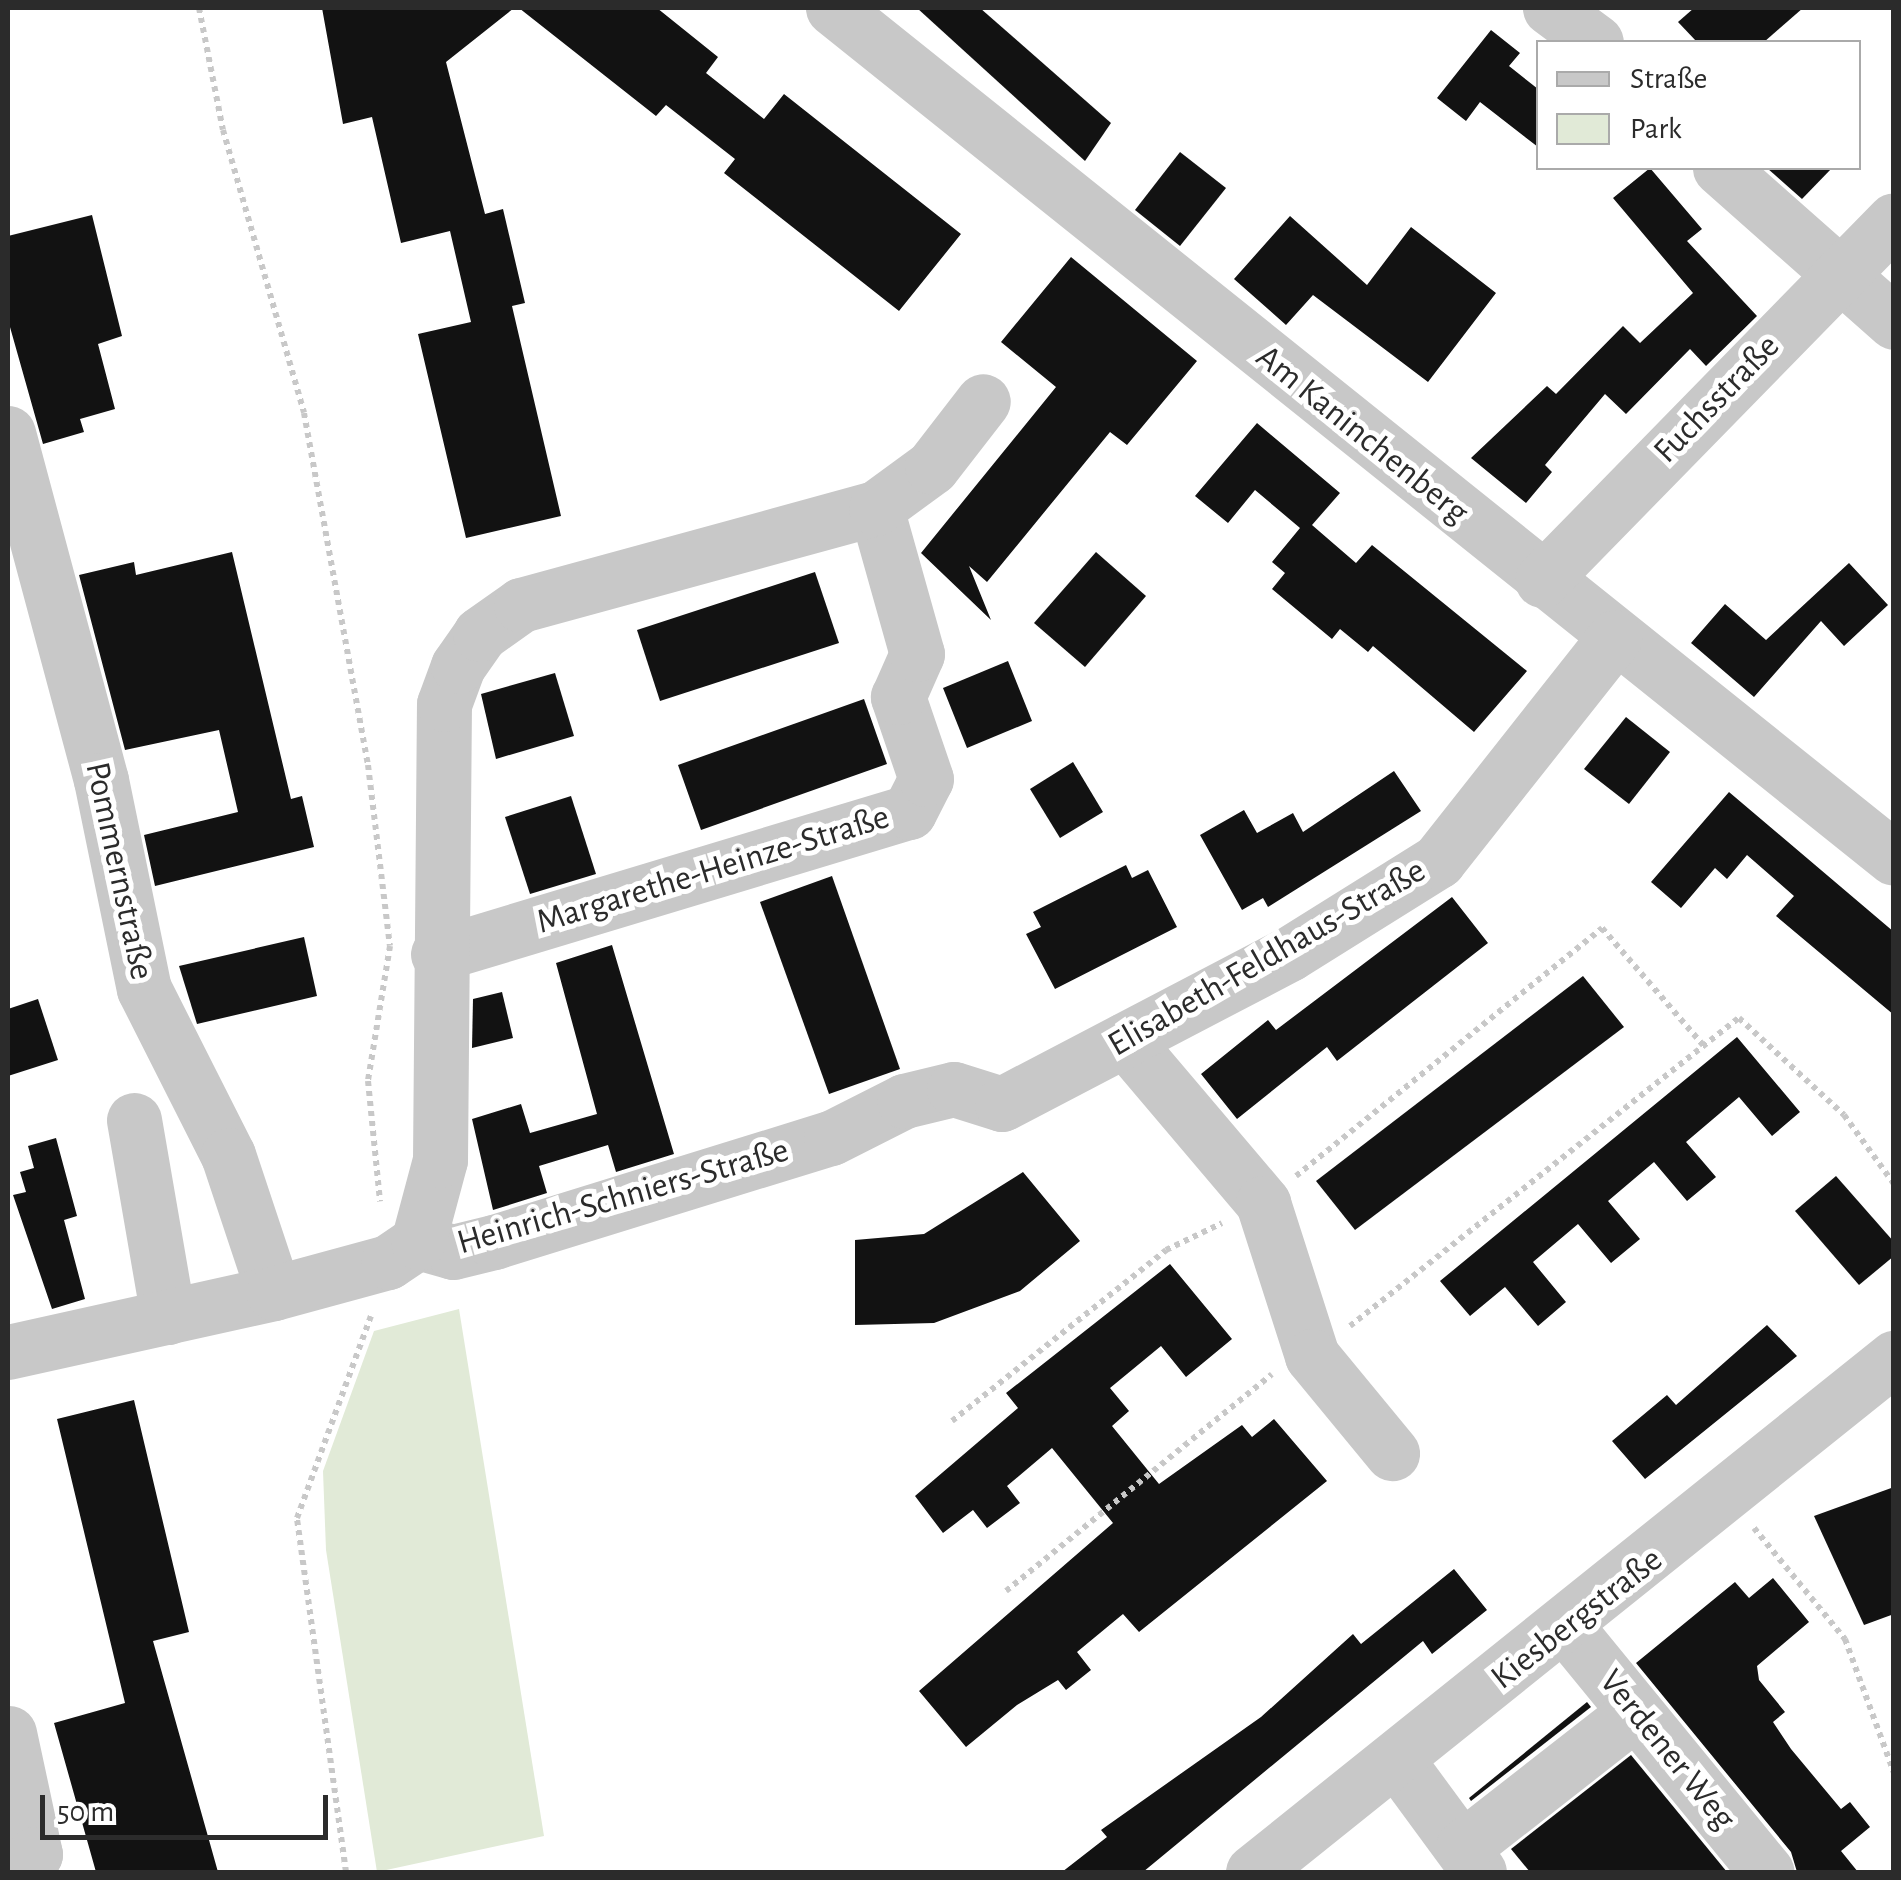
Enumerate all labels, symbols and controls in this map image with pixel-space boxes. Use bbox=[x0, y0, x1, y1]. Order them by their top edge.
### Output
legend bbox=[1536, 40, 1861, 170]
text: Straße bbox=[1630, 64, 1707, 94]
text: Park bbox=[1630, 114, 1682, 144]
street label: Fuchsstraße bbox=[1645, 326, 1789, 472]
street label: Am Kaninchenberg bbox=[1247, 336, 1477, 534]
street label: Pommernstraße bbox=[75, 758, 163, 984]
street label: Margarethe-Heinze-Straße bbox=[532, 796, 894, 944]
street label: Elisabeth-Feldhaus-Straße bbox=[1101, 850, 1433, 1066]
street label: Heinrich-Schniers-Straße bbox=[452, 1130, 794, 1264]
street label: Kiesbergstraße bbox=[1483, 1539, 1671, 1699]
street label: Verdener Weg bbox=[1590, 1662, 1744, 1838]
scale bar bbox=[45, 1775, 332, 1837]
text: 50 m bbox=[57, 1797, 114, 1827]

